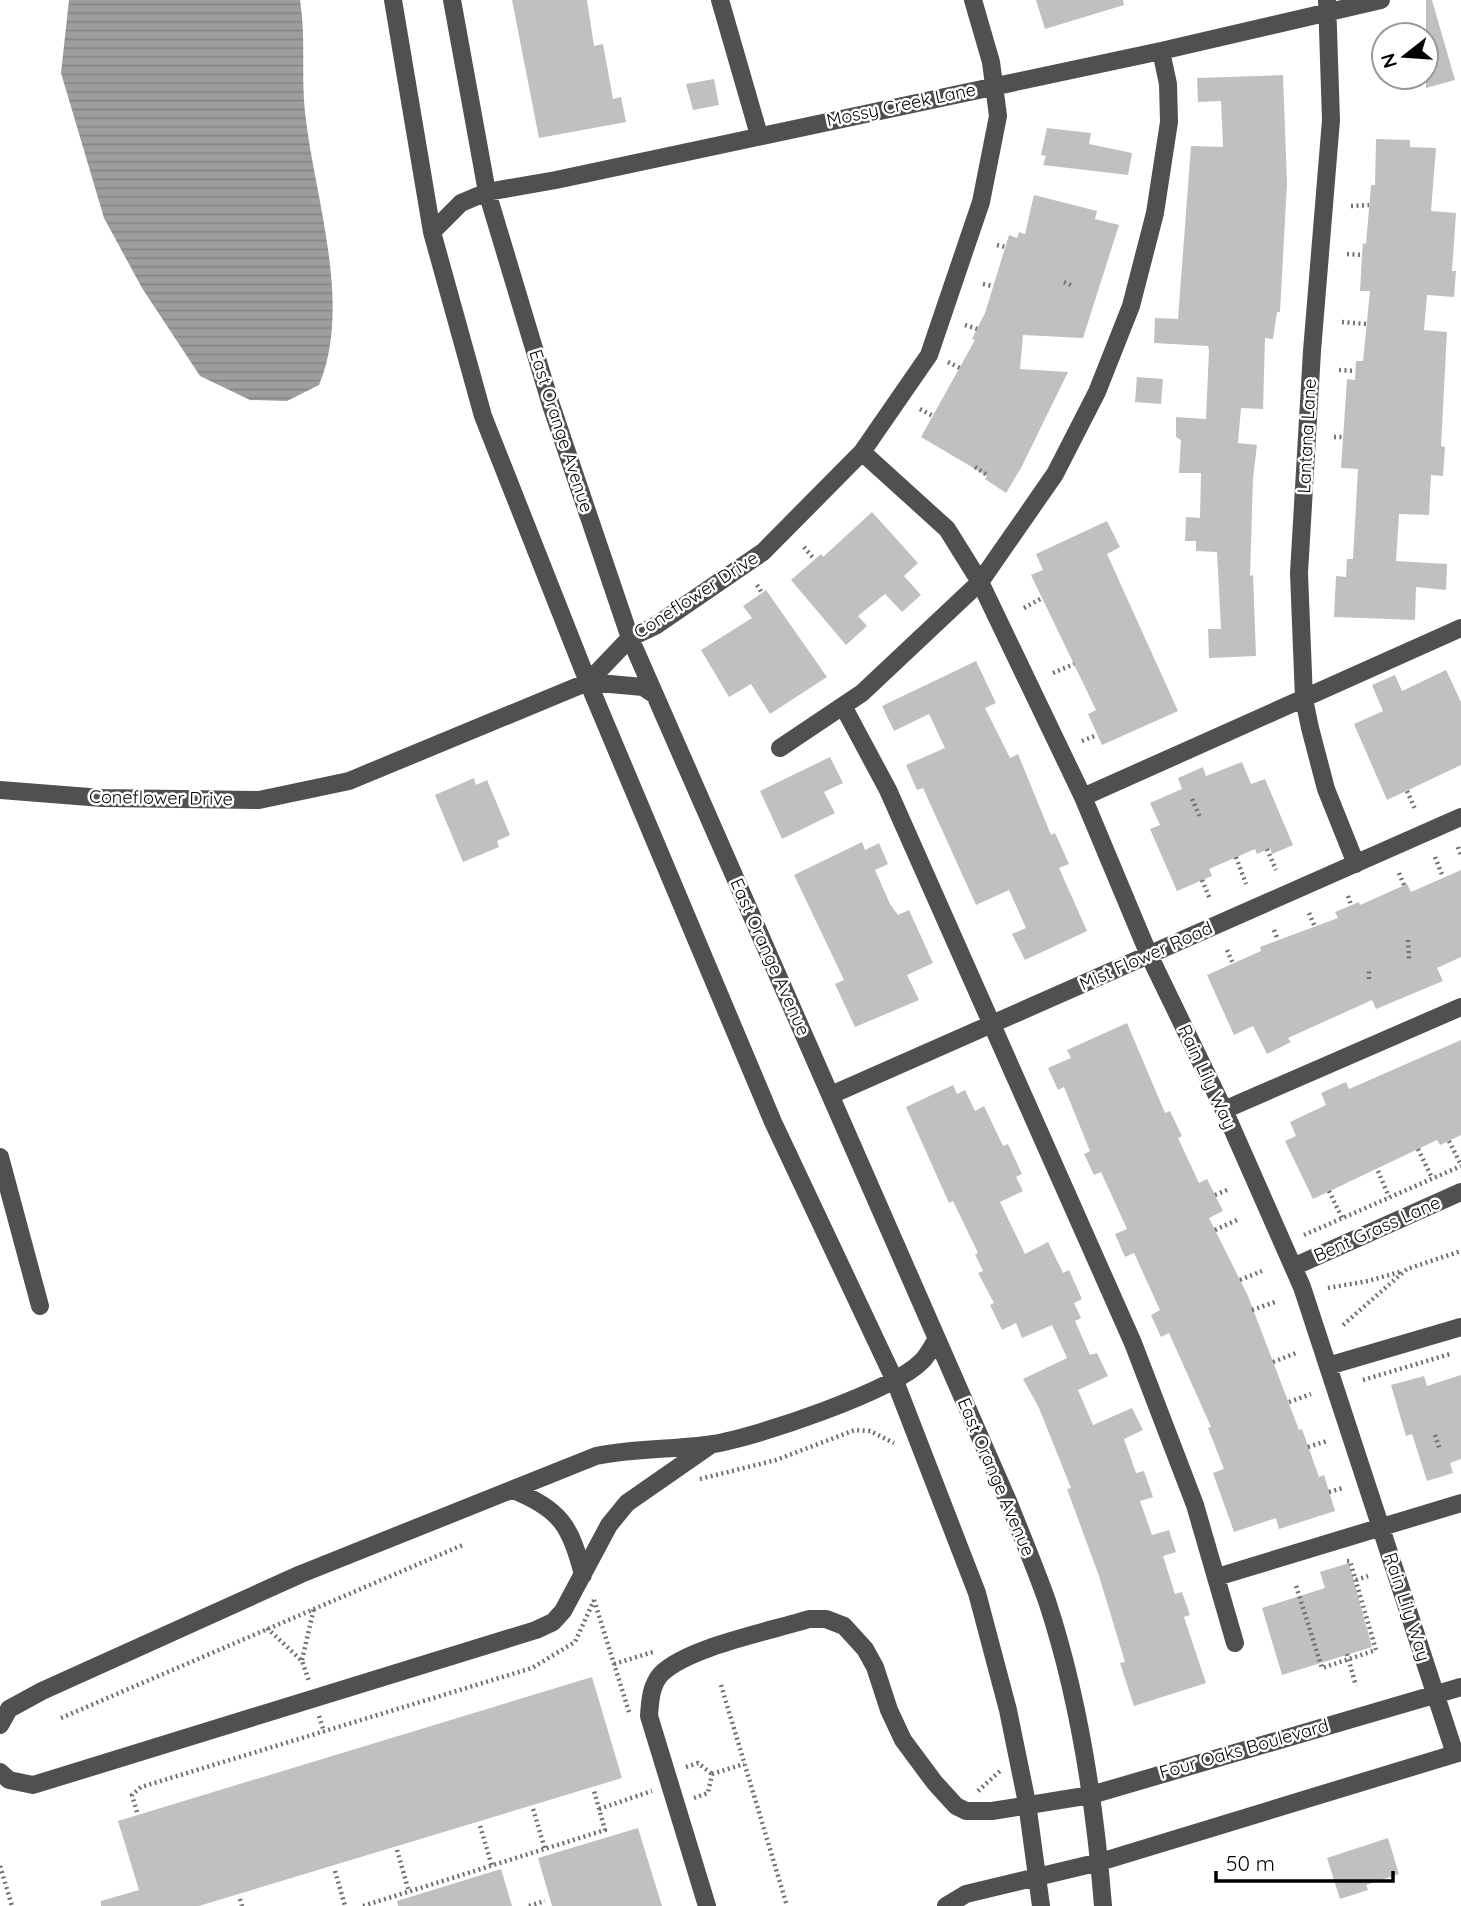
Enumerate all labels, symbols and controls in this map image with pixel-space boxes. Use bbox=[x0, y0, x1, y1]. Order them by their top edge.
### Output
north arrow bbox=[1370, 21, 1440, 91]
text: N bbox=[1375, 51, 1402, 71]
street label: Mossy Creek Lane bbox=[824, 77, 978, 132]
street label: East Orange Avenue bbox=[524, 346, 599, 515]
street label: Lantana Lane bbox=[1292, 378, 1321, 494]
street label: Coneflower Drive bbox=[629, 546, 762, 643]
street label: Coneflower Drive bbox=[89, 785, 233, 810]
street label: East Orange Avenue bbox=[725, 875, 816, 1039]
street label: Mist Flower Road bbox=[1076, 916, 1216, 995]
street label: Rain Lily Way bbox=[1173, 1021, 1242, 1133]
street label: Bent Grass Lane bbox=[1310, 1190, 1444, 1267]
street label: East Orange Avenue bbox=[953, 1394, 1040, 1560]
street label: Rain Lily Way bbox=[1379, 1550, 1436, 1664]
street label: Four Oaks Boulevard bbox=[1156, 1713, 1331, 1784]
scale bar bbox=[1216, 1840, 1393, 1884]
text: 50 m bbox=[1226, 1850, 1275, 1876]

